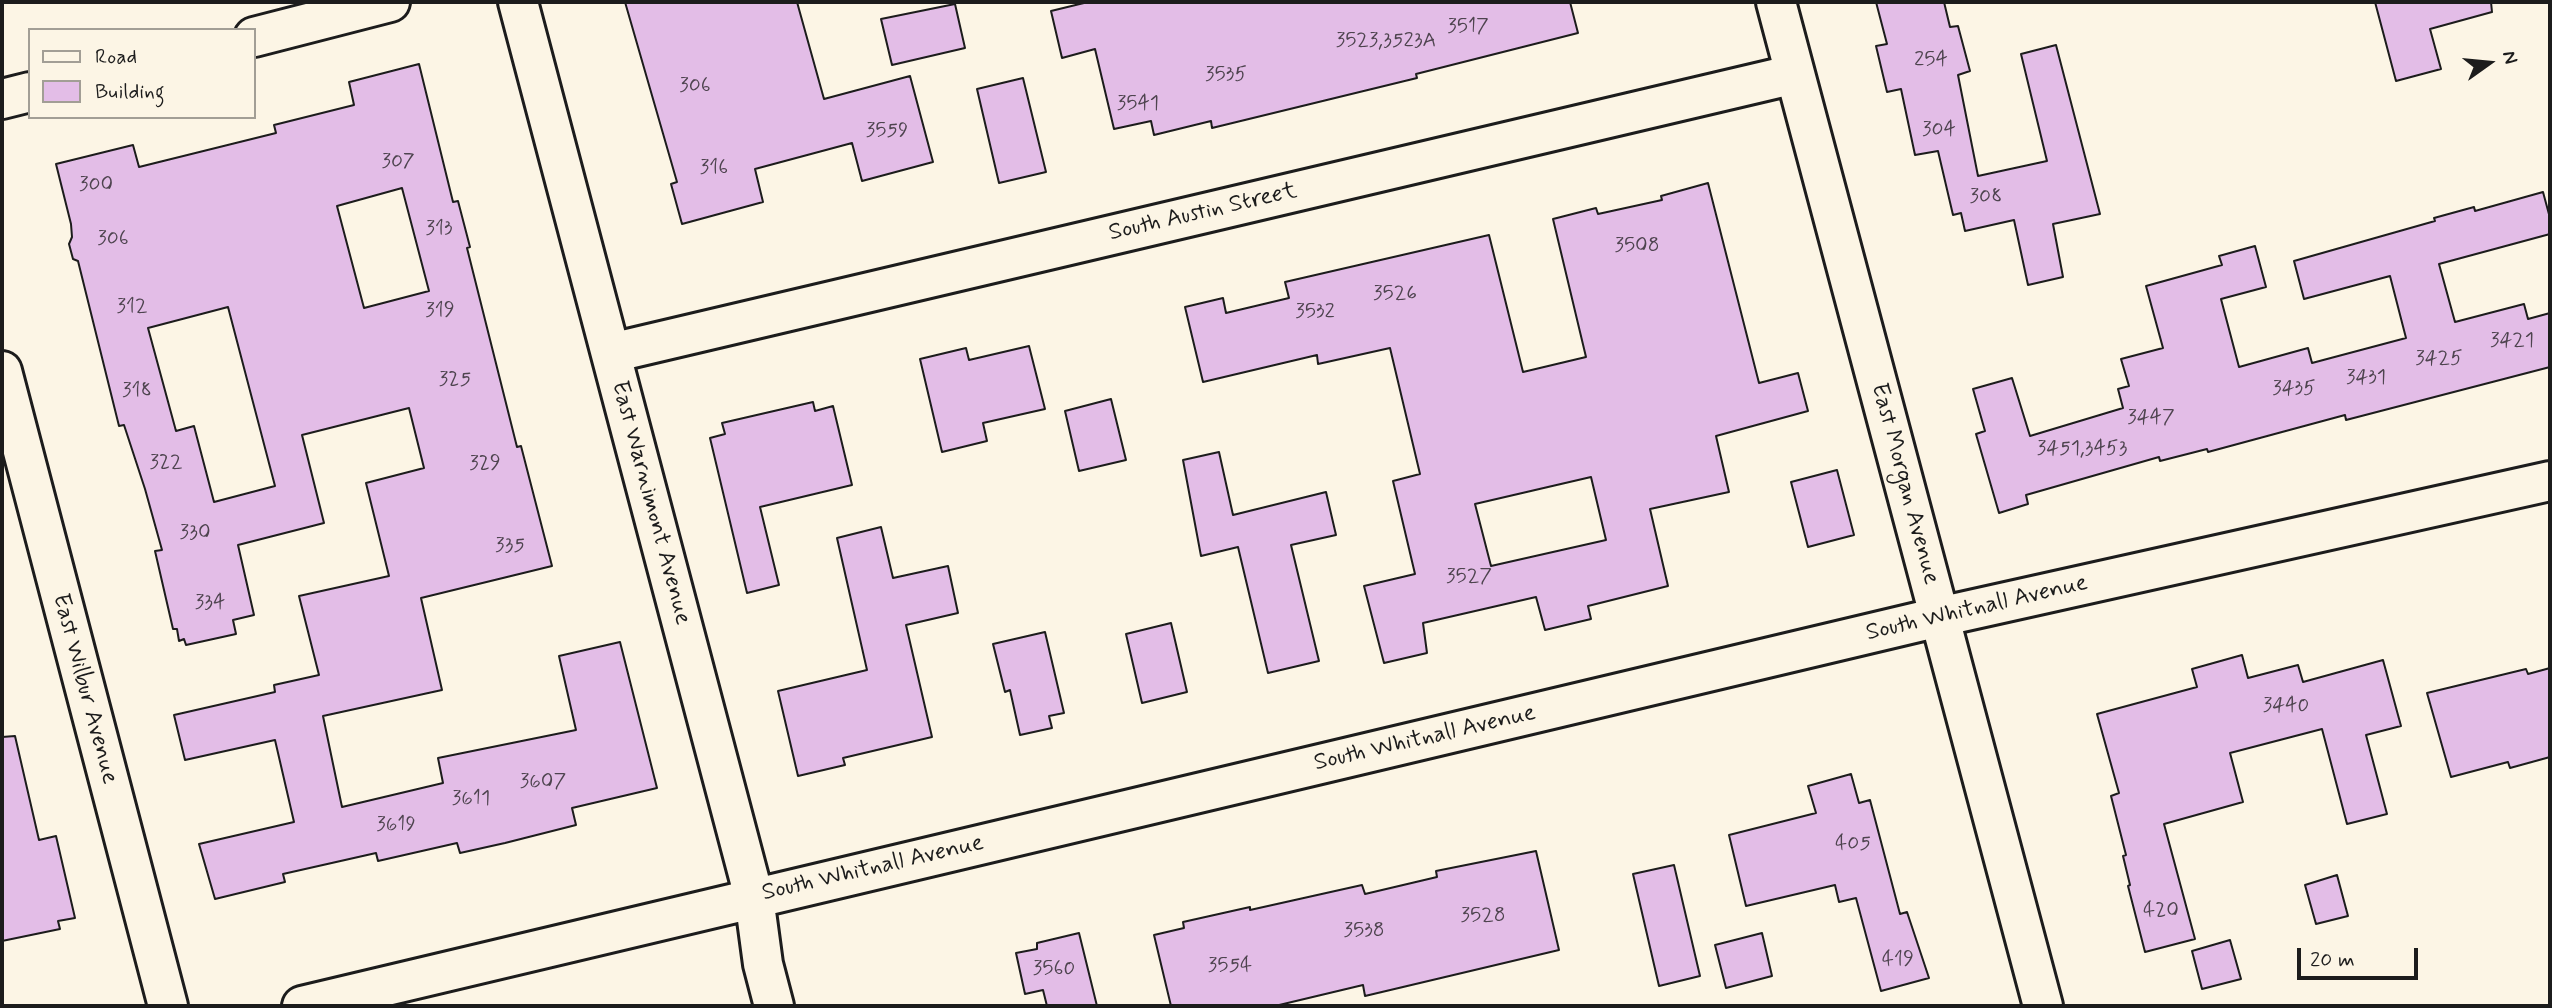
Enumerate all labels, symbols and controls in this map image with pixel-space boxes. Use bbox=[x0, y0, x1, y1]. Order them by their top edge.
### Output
house number: 3517 bbox=[1447, 15, 1489, 41]
legend bbox=[28, 28, 256, 119]
north arrow bbox=[2454, 28, 2524, 98]
house number: 3523,3523A bbox=[1336, 29, 1436, 55]
text: Road bbox=[95, 43, 137, 71]
house number: 254 bbox=[1914, 48, 1948, 74]
text: N bbox=[2496, 48, 2523, 67]
house number: 3535 bbox=[1205, 63, 1247, 89]
house number: 306 bbox=[679, 74, 711, 100]
text: Building bbox=[95, 78, 165, 106]
house number: 3541 bbox=[1117, 92, 1159, 118]
house number: 304 bbox=[1922, 118, 1956, 144]
house number: 3559 bbox=[866, 119, 908, 145]
house number: 307 bbox=[381, 150, 415, 176]
house number: 316 bbox=[700, 156, 728, 182]
house number: 300 bbox=[79, 173, 113, 199]
street label: South Austin Street bbox=[1106, 177, 1300, 249]
house number: 308 bbox=[1970, 185, 2002, 211]
house number: 313 bbox=[425, 217, 453, 243]
house number: 306 bbox=[97, 227, 129, 253]
house number: 3508 bbox=[1614, 234, 1660, 260]
house number: 3526 bbox=[1373, 282, 1417, 308]
house number: 312 bbox=[116, 295, 148, 321]
house number: 319 bbox=[425, 299, 455, 325]
house number: 3532 bbox=[1295, 300, 1335, 326]
house number: 3421 bbox=[2490, 329, 2534, 355]
house number: 3425 bbox=[2415, 347, 2463, 373]
house number: 3431 bbox=[2346, 366, 2386, 392]
house number: 325 bbox=[439, 368, 471, 394]
house number: 3435 bbox=[2272, 377, 2316, 403]
street label: East Warnimont Avenue bbox=[604, 378, 696, 628]
house number: 318 bbox=[122, 379, 152, 405]
street label: East Morgan Avenue bbox=[1863, 380, 1945, 588]
house number: 3447 bbox=[2127, 406, 2175, 432]
house number: 3451,3453 bbox=[2037, 437, 2127, 463]
house number: 322 bbox=[149, 451, 183, 477]
house number: 329 bbox=[469, 452, 501, 478]
house number: 330 bbox=[180, 521, 210, 547]
house number: 335 bbox=[495, 534, 525, 560]
house number: 3527 bbox=[1446, 565, 1492, 591]
street label: South Whitnall Avenue bbox=[1863, 569, 2091, 649]
street label: East Wilbur Avenue bbox=[45, 591, 123, 787]
house number: 334 bbox=[195, 591, 225, 617]
house number: 3440 bbox=[2263, 694, 2309, 720]
street label: South Whitnall Avenue bbox=[1311, 699, 1539, 779]
house number: 3607 bbox=[520, 770, 566, 796]
house number: 3611 bbox=[452, 787, 490, 813]
house number: 3619 bbox=[376, 813, 416, 839]
street label: South Whitnall Avenue bbox=[759, 829, 987, 909]
house number: 405 bbox=[1835, 832, 1871, 858]
house number: 420 bbox=[2143, 899, 2179, 925]
house number: 3528 bbox=[1460, 904, 1506, 930]
house number: 3538 bbox=[1343, 919, 1385, 945]
scale bar bbox=[2300, 934, 2421, 978]
text: 20 m bbox=[2310, 946, 2355, 974]
house number: 419 bbox=[1882, 948, 1914, 974]
house number: 3554 bbox=[1208, 954, 1252, 980]
house number: 3560 bbox=[1033, 957, 1075, 983]

